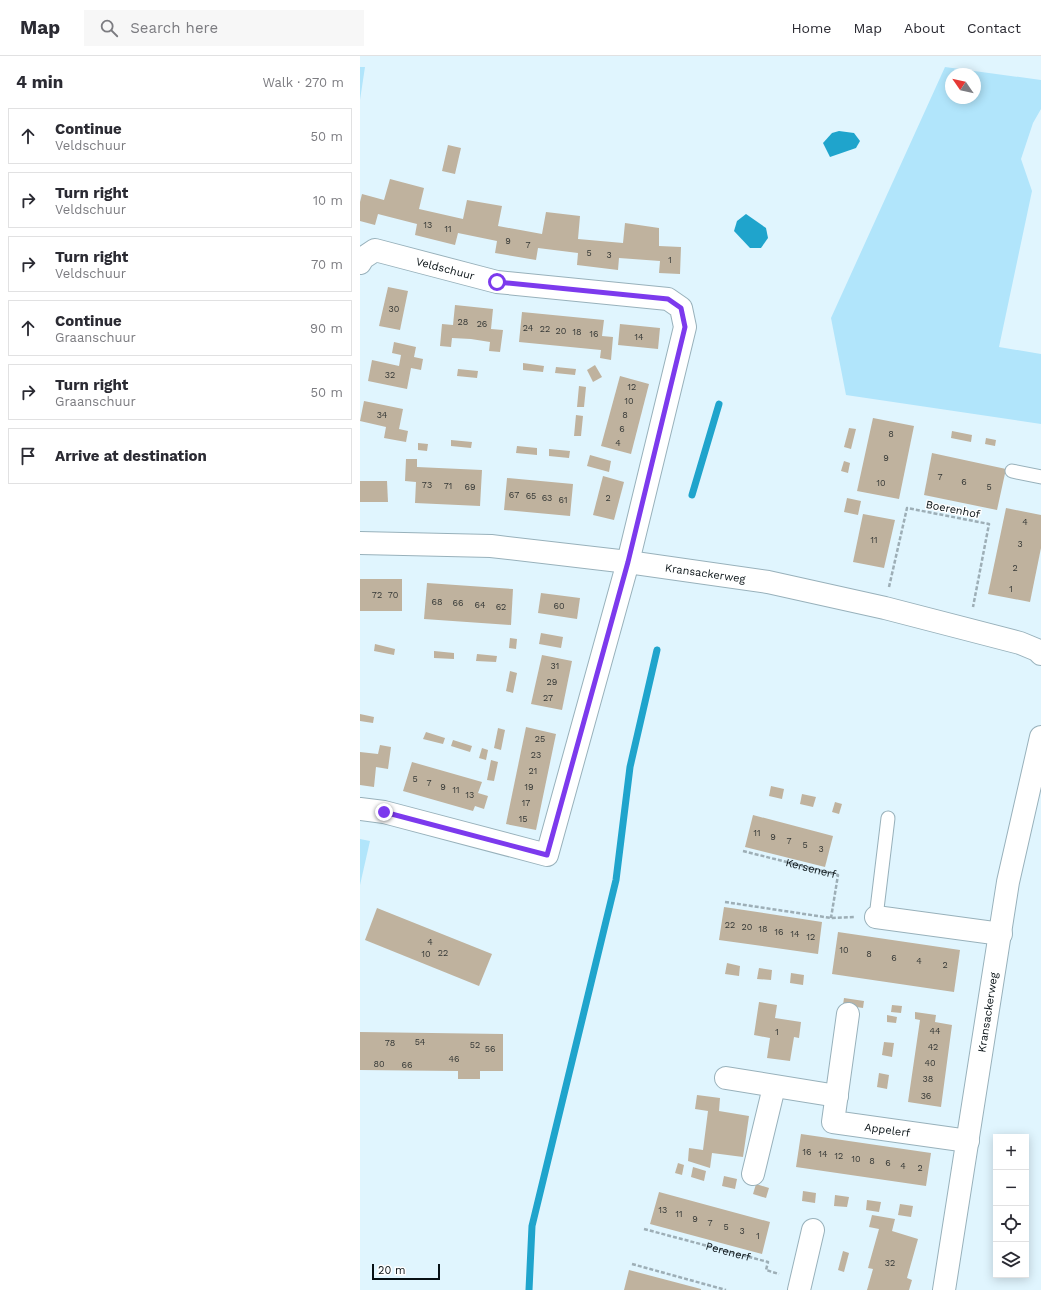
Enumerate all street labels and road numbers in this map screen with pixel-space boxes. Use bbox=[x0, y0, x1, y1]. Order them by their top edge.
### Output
street label: Veldschuur bbox=[414, 255, 476, 283]
street label: Boerenhof bbox=[925, 498, 982, 521]
street label: Kransackerweg bbox=[664, 561, 746, 586]
street label: Kersenerf bbox=[784, 856, 838, 881]
street label: Kransackerweg bbox=[975, 971, 1001, 1053]
street label: Appelerf bbox=[864, 1121, 912, 1140]
street label: Perenerf bbox=[704, 1240, 752, 1264]

